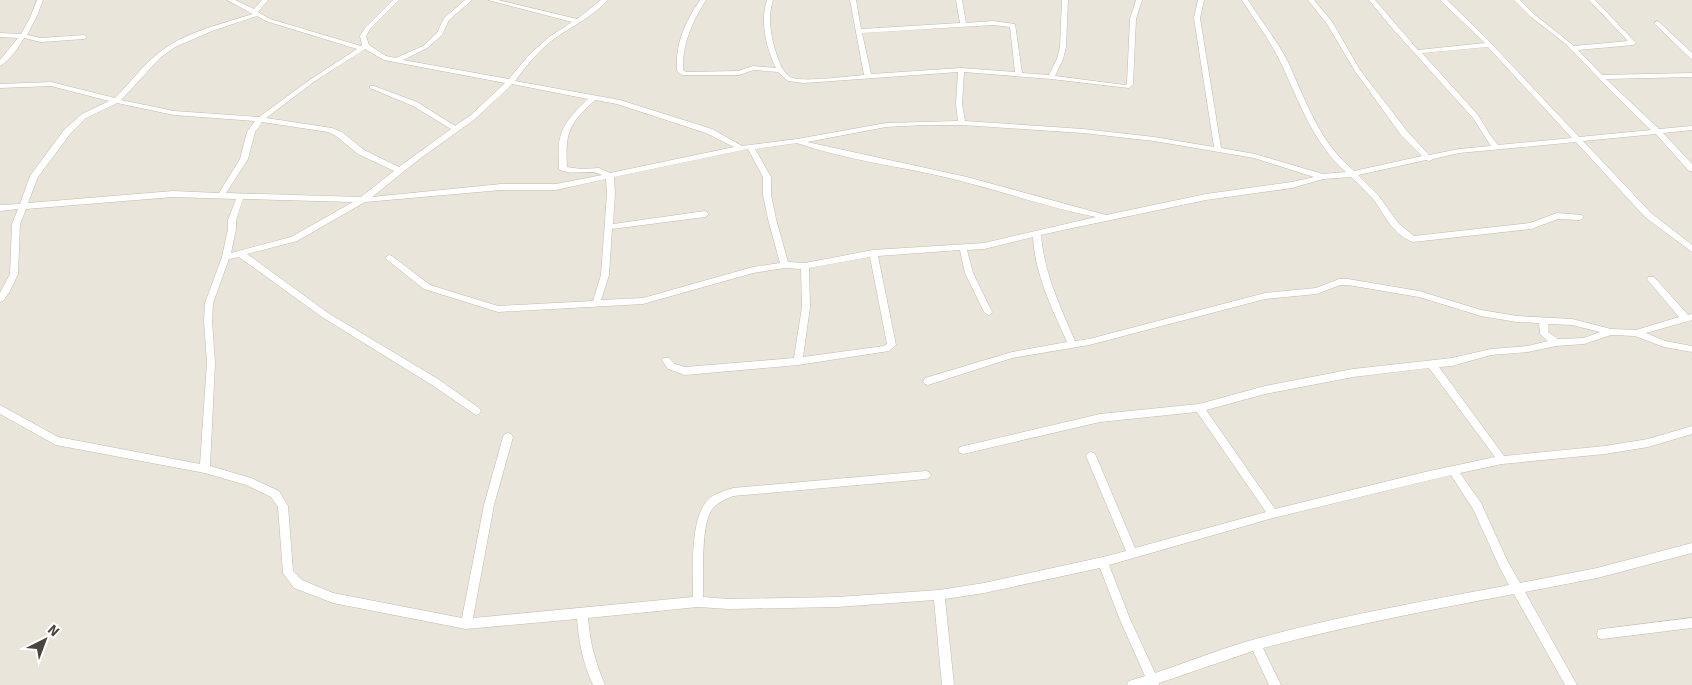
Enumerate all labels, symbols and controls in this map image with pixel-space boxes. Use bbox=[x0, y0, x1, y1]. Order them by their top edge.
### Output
north arrow bbox=[20, 615, 70, 665]
text: N bbox=[44, 621, 63, 640]

